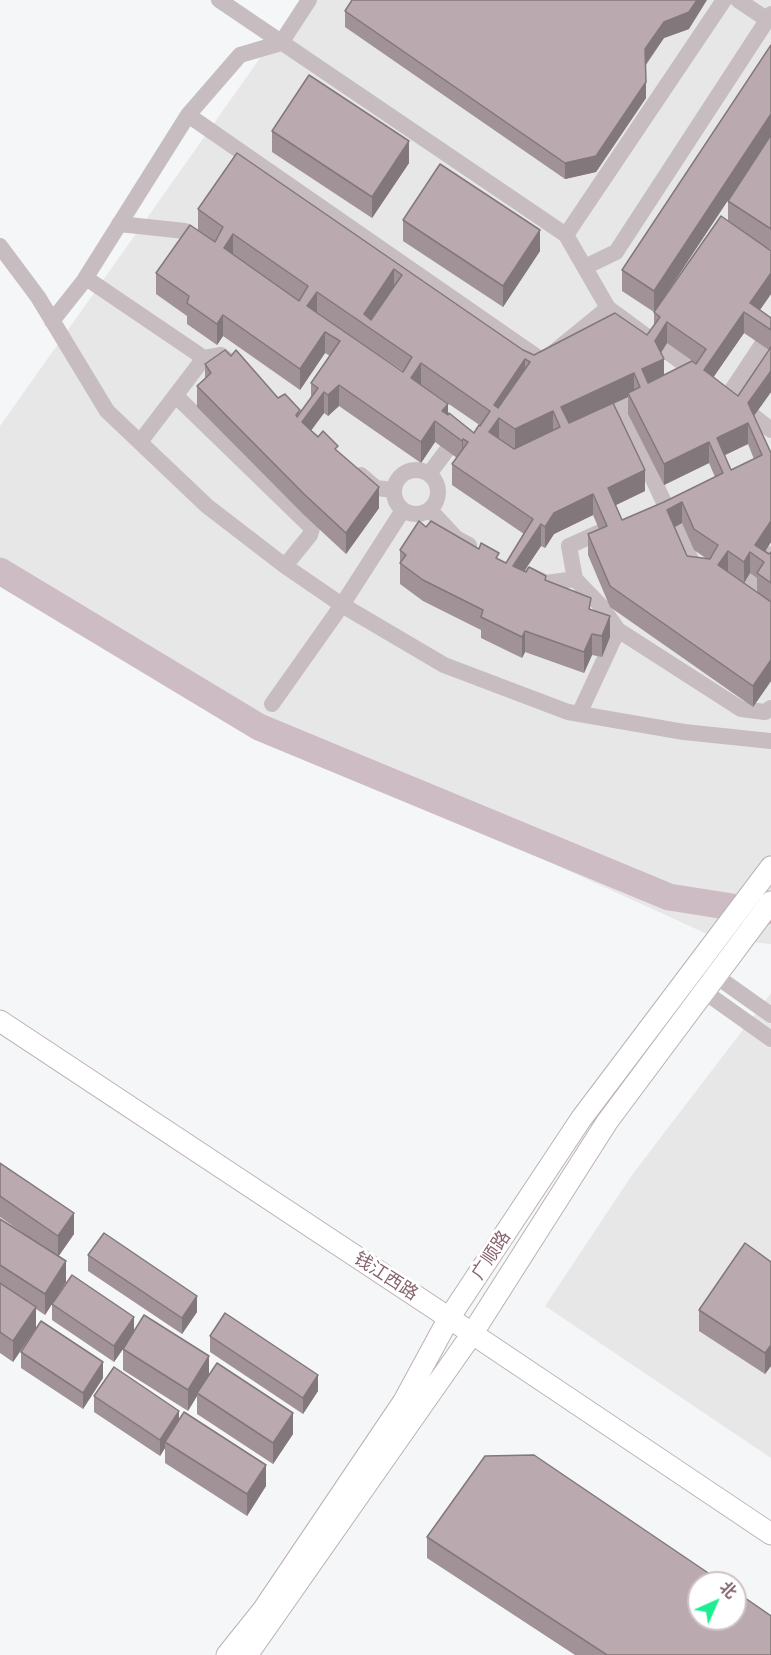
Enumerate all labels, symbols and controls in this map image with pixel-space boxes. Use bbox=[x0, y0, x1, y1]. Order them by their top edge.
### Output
street label: 广顺路 bbox=[467, 1227, 515, 1283]
street label: 钱江西路 bbox=[350, 1247, 422, 1305]
north arrow bbox=[687, 1571, 747, 1631]
text: 北 bbox=[716, 1577, 741, 1602]

